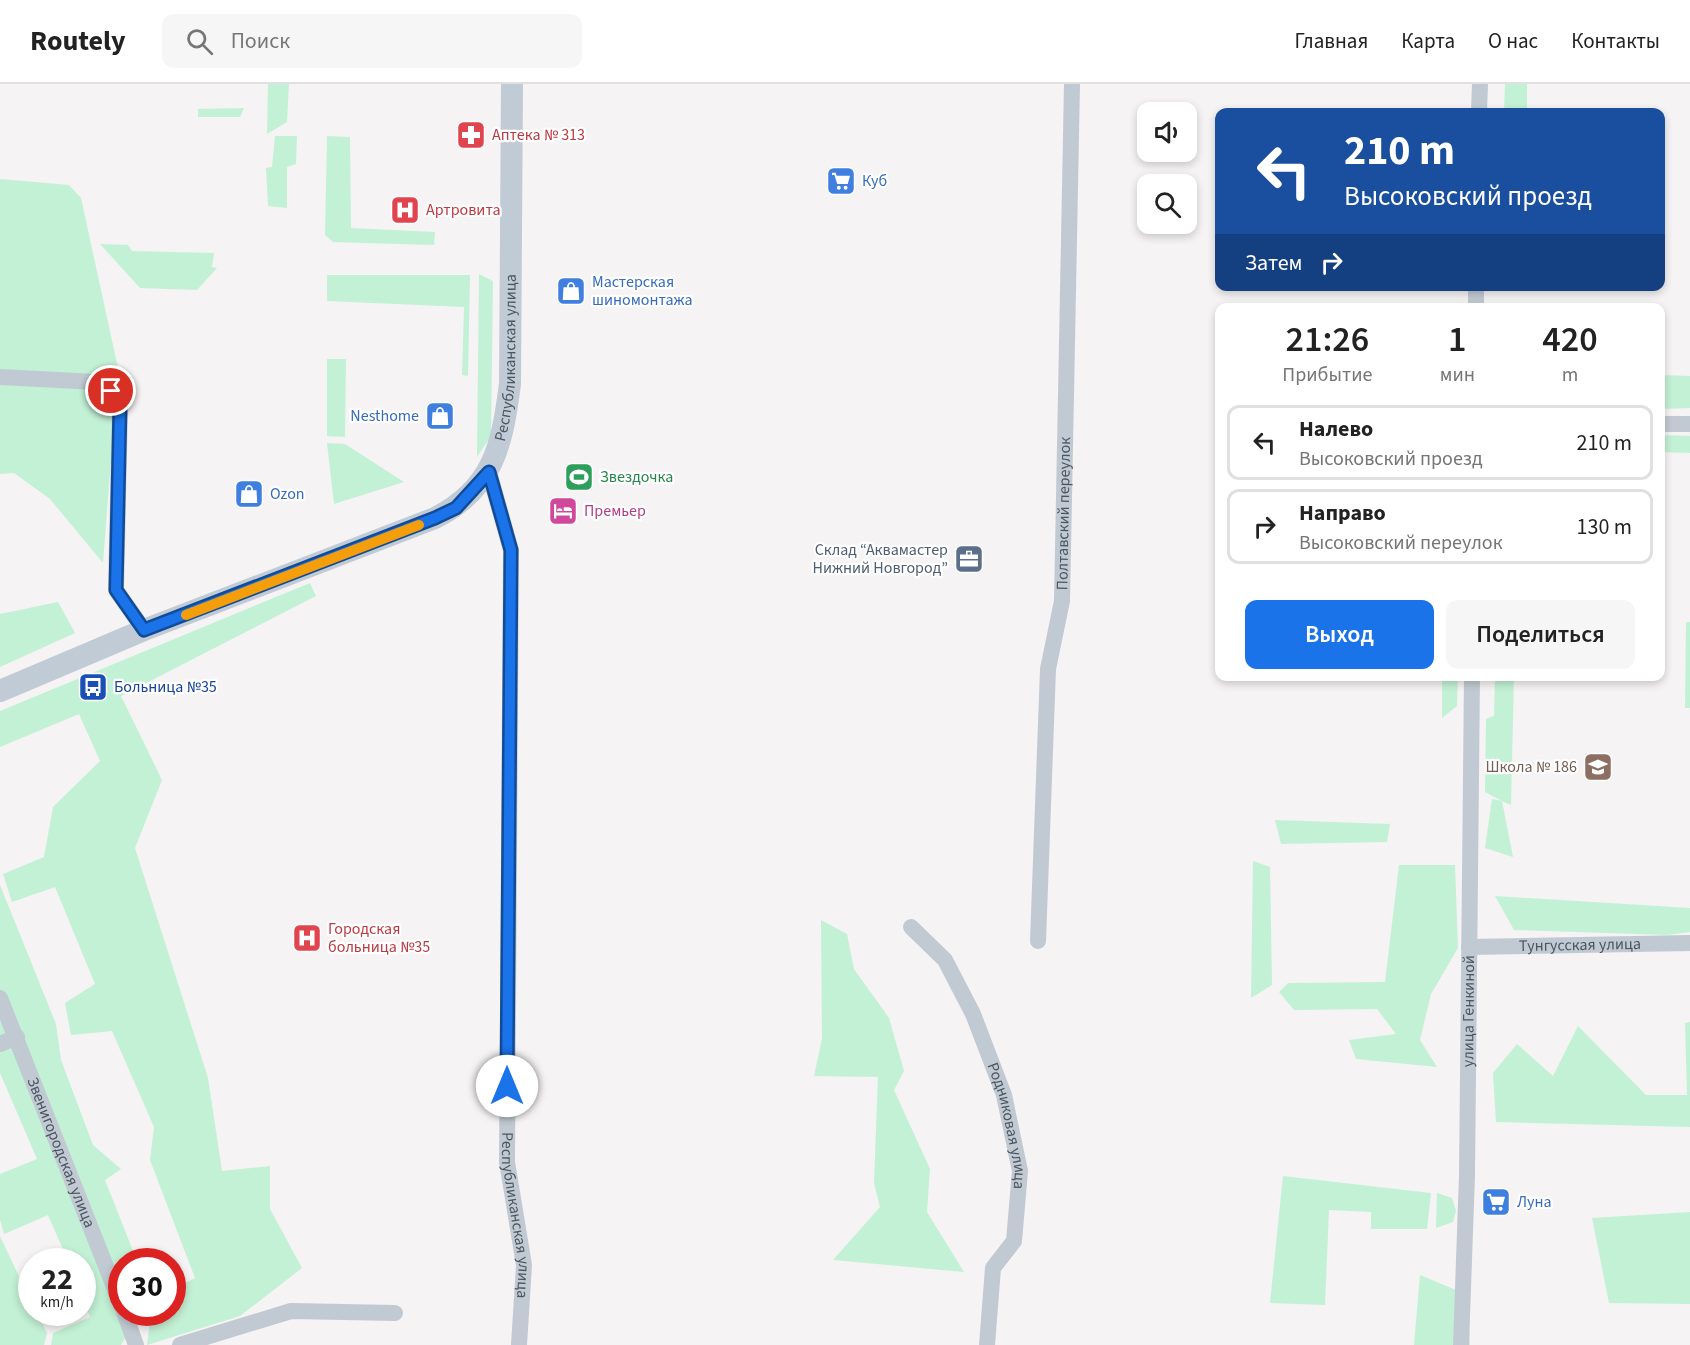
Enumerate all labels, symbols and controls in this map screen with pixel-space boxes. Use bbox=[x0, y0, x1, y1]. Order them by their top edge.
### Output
search box bbox=[162, 14, 582, 68]
text: Routely bbox=[30, 21, 126, 61]
icon: search bbox=[183, 25, 216, 58]
text: Поиск bbox=[231, 25, 290, 57]
text: Главная bbox=[1295, 26, 1368, 56]
text: Карта bbox=[1401, 26, 1455, 56]
text: О нас bbox=[1488, 26, 1538, 56]
text: Контакты bbox=[1571, 26, 1660, 56]
map controls bbox=[1137, 102, 1197, 234]
button: sound bbox=[1137, 102, 1197, 162]
pharmacy icon: Аптека № 313 bbox=[455, 119, 487, 151]
text: 210 m bbox=[1344, 121, 1455, 181]
place label: Аптека № 313 bbox=[492, 124, 585, 146]
icon: left bbox=[1245, 132, 1323, 210]
supermarket icon: Куб bbox=[825, 165, 857, 197]
place label: Куб bbox=[862, 170, 887, 192]
button: search bbox=[1137, 174, 1197, 234]
text: Высоковский проезд bbox=[1344, 177, 1592, 216]
hospital icon: Артровита bbox=[389, 194, 421, 226]
place label: Артровита bbox=[426, 199, 500, 221]
icon: right bbox=[1315, 246, 1348, 279]
text: Затем bbox=[1245, 247, 1303, 279]
place label: Мастерская шиномонтажа bbox=[592, 271, 692, 311]
street label: Республиканская улица bbox=[489, 274, 522, 444]
shop icon: Мастерская шиномонтажа bbox=[555, 275, 587, 307]
text: 21:26 bbox=[1285, 314, 1369, 365]
text: 1 bbox=[1448, 314, 1467, 365]
text: 420 bbox=[1542, 314, 1598, 365]
text: Прибытие bbox=[1282, 361, 1372, 389]
text: мин bbox=[1440, 361, 1475, 389]
text: m bbox=[1562, 361, 1578, 389]
pin bbox=[85, 365, 136, 416]
icon: arrive bbox=[94, 374, 127, 407]
shop icon: Nesthome bbox=[424, 400, 456, 432]
place label: Nesthome bbox=[350, 405, 419, 427]
text: Налево bbox=[1299, 413, 1373, 445]
icon: left bbox=[1248, 426, 1281, 459]
text: 210 m bbox=[1577, 427, 1632, 459]
street label: Полтавский переулок bbox=[1051, 437, 1076, 591]
text: Высоковский проезд bbox=[1299, 445, 1483, 473]
sports icon: Звездочка bbox=[563, 461, 595, 493]
place label: Звездочка bbox=[600, 466, 673, 488]
shop icon: Ozon bbox=[233, 478, 265, 510]
place label: Ozon bbox=[270, 483, 305, 505]
hotel icon: Премьер bbox=[547, 495, 579, 527]
text: Направо bbox=[1299, 497, 1386, 529]
place label: Премьер bbox=[584, 500, 646, 522]
icon: right bbox=[1248, 510, 1281, 543]
text: 130 m bbox=[1577, 511, 1632, 543]
text: Высоковский переулок bbox=[1299, 529, 1503, 557]
place label: Склад “Аквамастер Нижний Новгород” bbox=[813, 539, 948, 579]
office icon: Склад “Аквамастер Нижний Новгород” bbox=[953, 543, 985, 575]
button: Выход bbox=[1245, 600, 1434, 669]
button: Поделиться bbox=[1446, 600, 1635, 669]
bus stop icon: Больница №35 bbox=[77, 671, 109, 703]
place label: Больница №35 bbox=[114, 676, 217, 698]
school or university icon: Школа № 186 bbox=[1582, 751, 1614, 783]
place label: Школа № 186 bbox=[1486, 756, 1577, 778]
place label: Городская больница №35 bbox=[328, 918, 430, 958]
hospital icon: Городская больница №35 bbox=[291, 922, 323, 954]
street label: Тунгусская улица bbox=[1519, 933, 1641, 957]
street label: улица Генкиной bbox=[1457, 955, 1480, 1067]
position arrow bbox=[475, 1054, 539, 1118]
street label: Родниковая улица bbox=[982, 1059, 1031, 1190]
street label: Звенигородская улица bbox=[21, 1074, 101, 1231]
street label: Республиканская улица bbox=[496, 1132, 535, 1299]
supermarket icon: Луна bbox=[1480, 1186, 1512, 1218]
place label: Луна bbox=[1517, 1191, 1552, 1213]
speed limit sign: 30 bbox=[108, 1248, 186, 1326]
text: 22 bbox=[41, 1258, 73, 1301]
text: km/h bbox=[40, 1292, 74, 1313]

